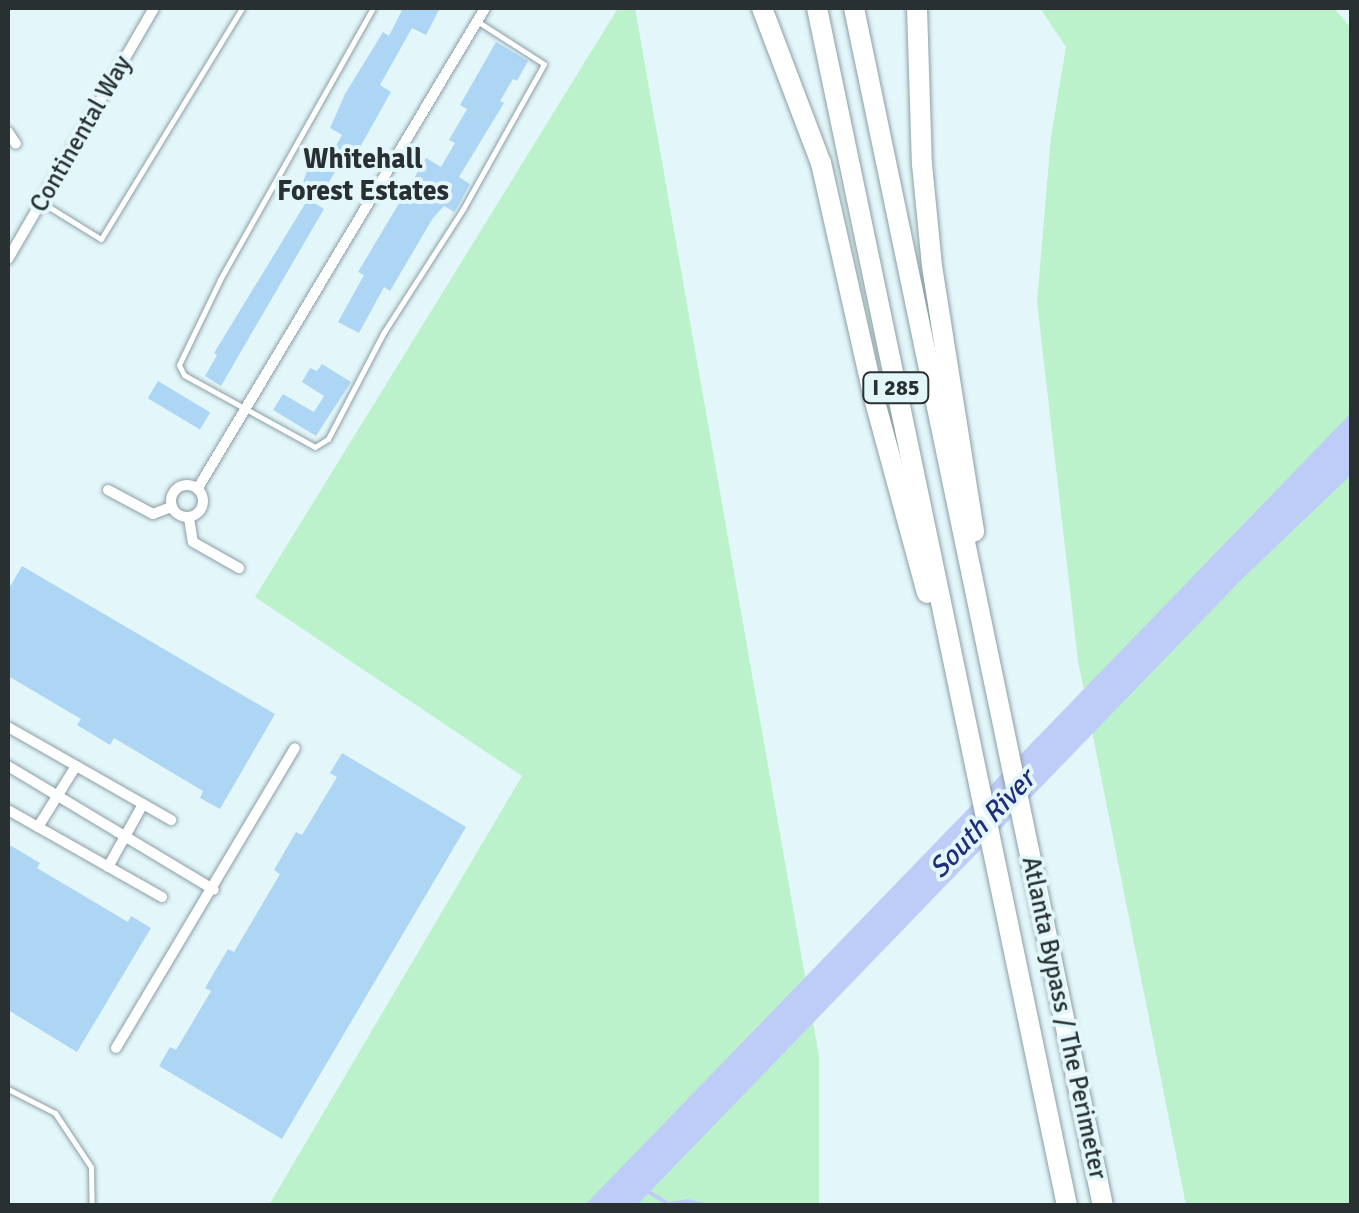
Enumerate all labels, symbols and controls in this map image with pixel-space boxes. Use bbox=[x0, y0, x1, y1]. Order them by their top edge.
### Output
street label: Continental Way bbox=[24, 50, 138, 218]
district label: Whitehall Forest Estates bbox=[277, 142, 449, 208]
road number: I 285 bbox=[861, 371, 931, 405]
water label: South River bbox=[922, 763, 1042, 885]
street label: Atlanta Bypass / The Perimeter bbox=[1015, 854, 1113, 1182]

